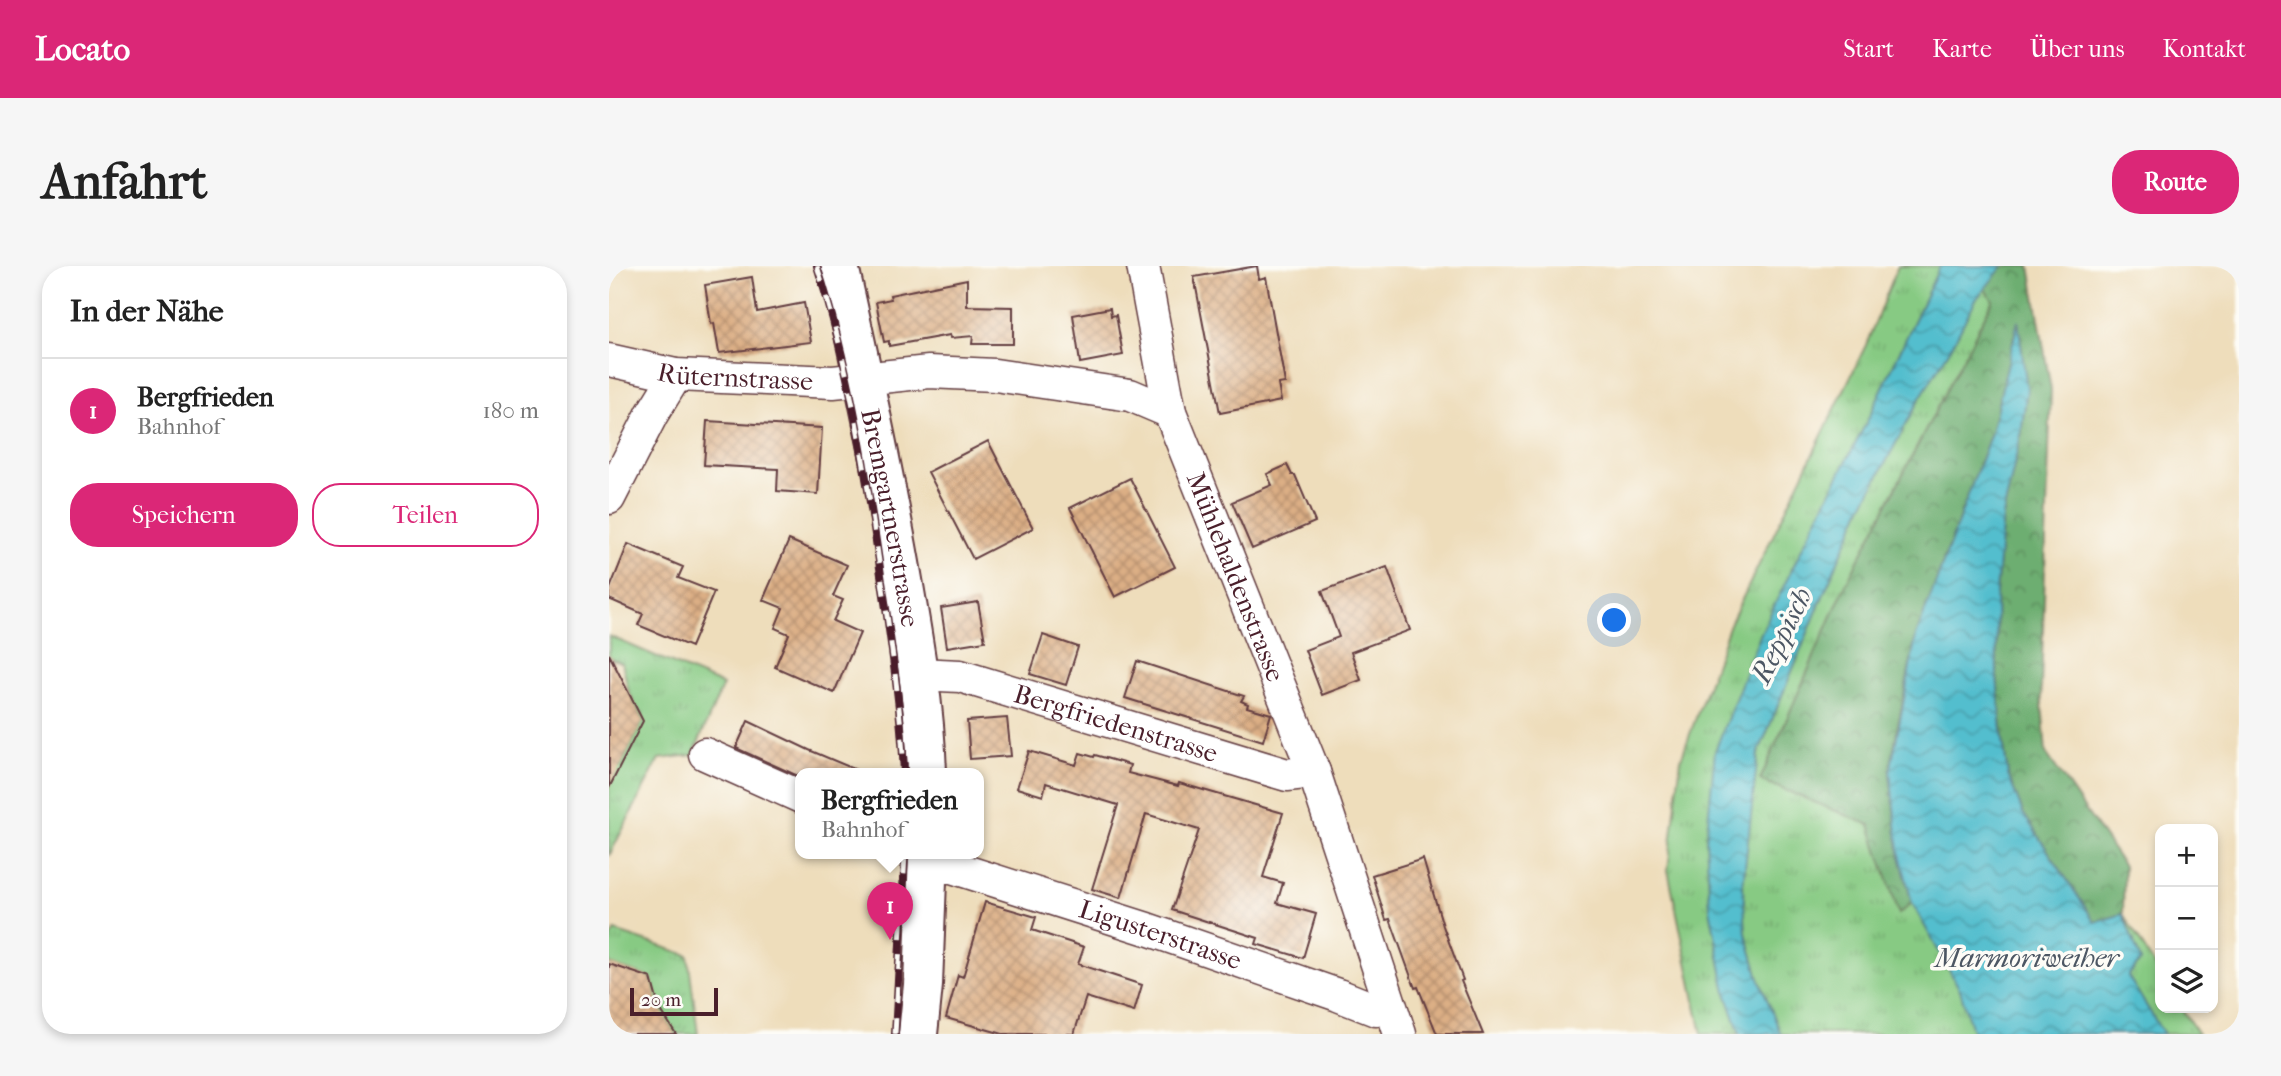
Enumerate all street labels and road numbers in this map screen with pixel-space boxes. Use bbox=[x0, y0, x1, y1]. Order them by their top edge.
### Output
street label: Rüternstrasse bbox=[655, 356, 814, 397]
street label: Bremgartnerstrasse bbox=[854, 406, 926, 629]
street label: Mühlehaldenstrasse bbox=[1180, 468, 1291, 686]
street label: Bergfriedenstrasse bbox=[1010, 678, 1221, 769]
street label: Ligusterstrasse bbox=[1075, 893, 1246, 976]

